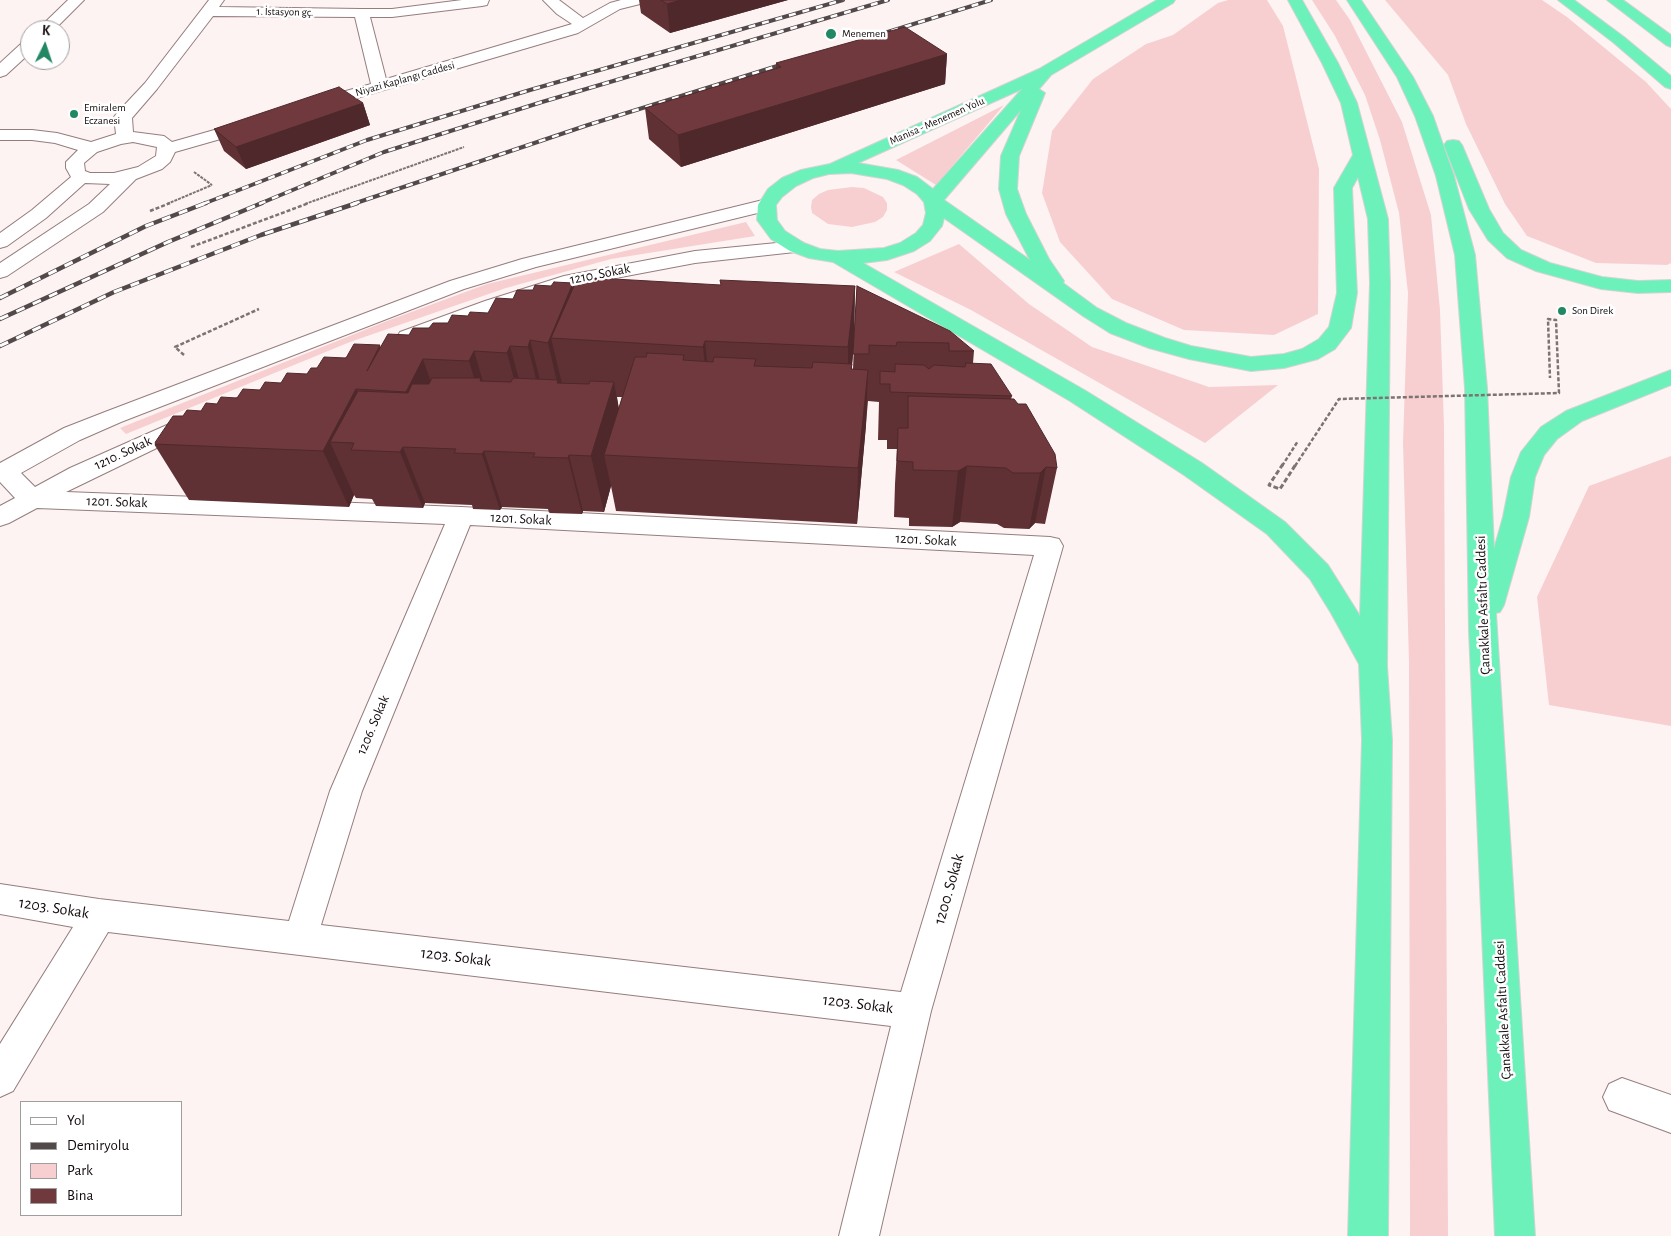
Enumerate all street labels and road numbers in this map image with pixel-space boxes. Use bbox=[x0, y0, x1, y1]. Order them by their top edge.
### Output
street label: 1. İstasyon gç. bbox=[257, 5, 313, 19]
street label: Niyazi Kaplangı Caddesi bbox=[354, 59, 456, 99]
street label: Manisa - Menemen Yolu bbox=[887, 94, 987, 148]
street label: 1210. Sokak bbox=[568, 260, 632, 288]
street label: 1210. Sokak bbox=[92, 432, 154, 474]
street label: 1201. Sokak bbox=[86, 493, 148, 511]
street label: 1201. Sokak bbox=[490, 509, 552, 529]
street label: 1201. Sokak bbox=[895, 530, 957, 550]
street label: Çanakkale Asfaltı Caddesi bbox=[1472, 535, 1494, 675]
street label: 1206. Sokak bbox=[353, 693, 393, 757]
street label: 1200. Sokak bbox=[930, 851, 968, 927]
street label: 1203. Sokak bbox=[17, 893, 91, 923]
street label: Çanakkale Asfaltı Caddesi bbox=[1491, 940, 1515, 1080]
street label: 1203. Sokak bbox=[420, 943, 492, 971]
street label: 1203. Sokak bbox=[822, 990, 894, 1018]

